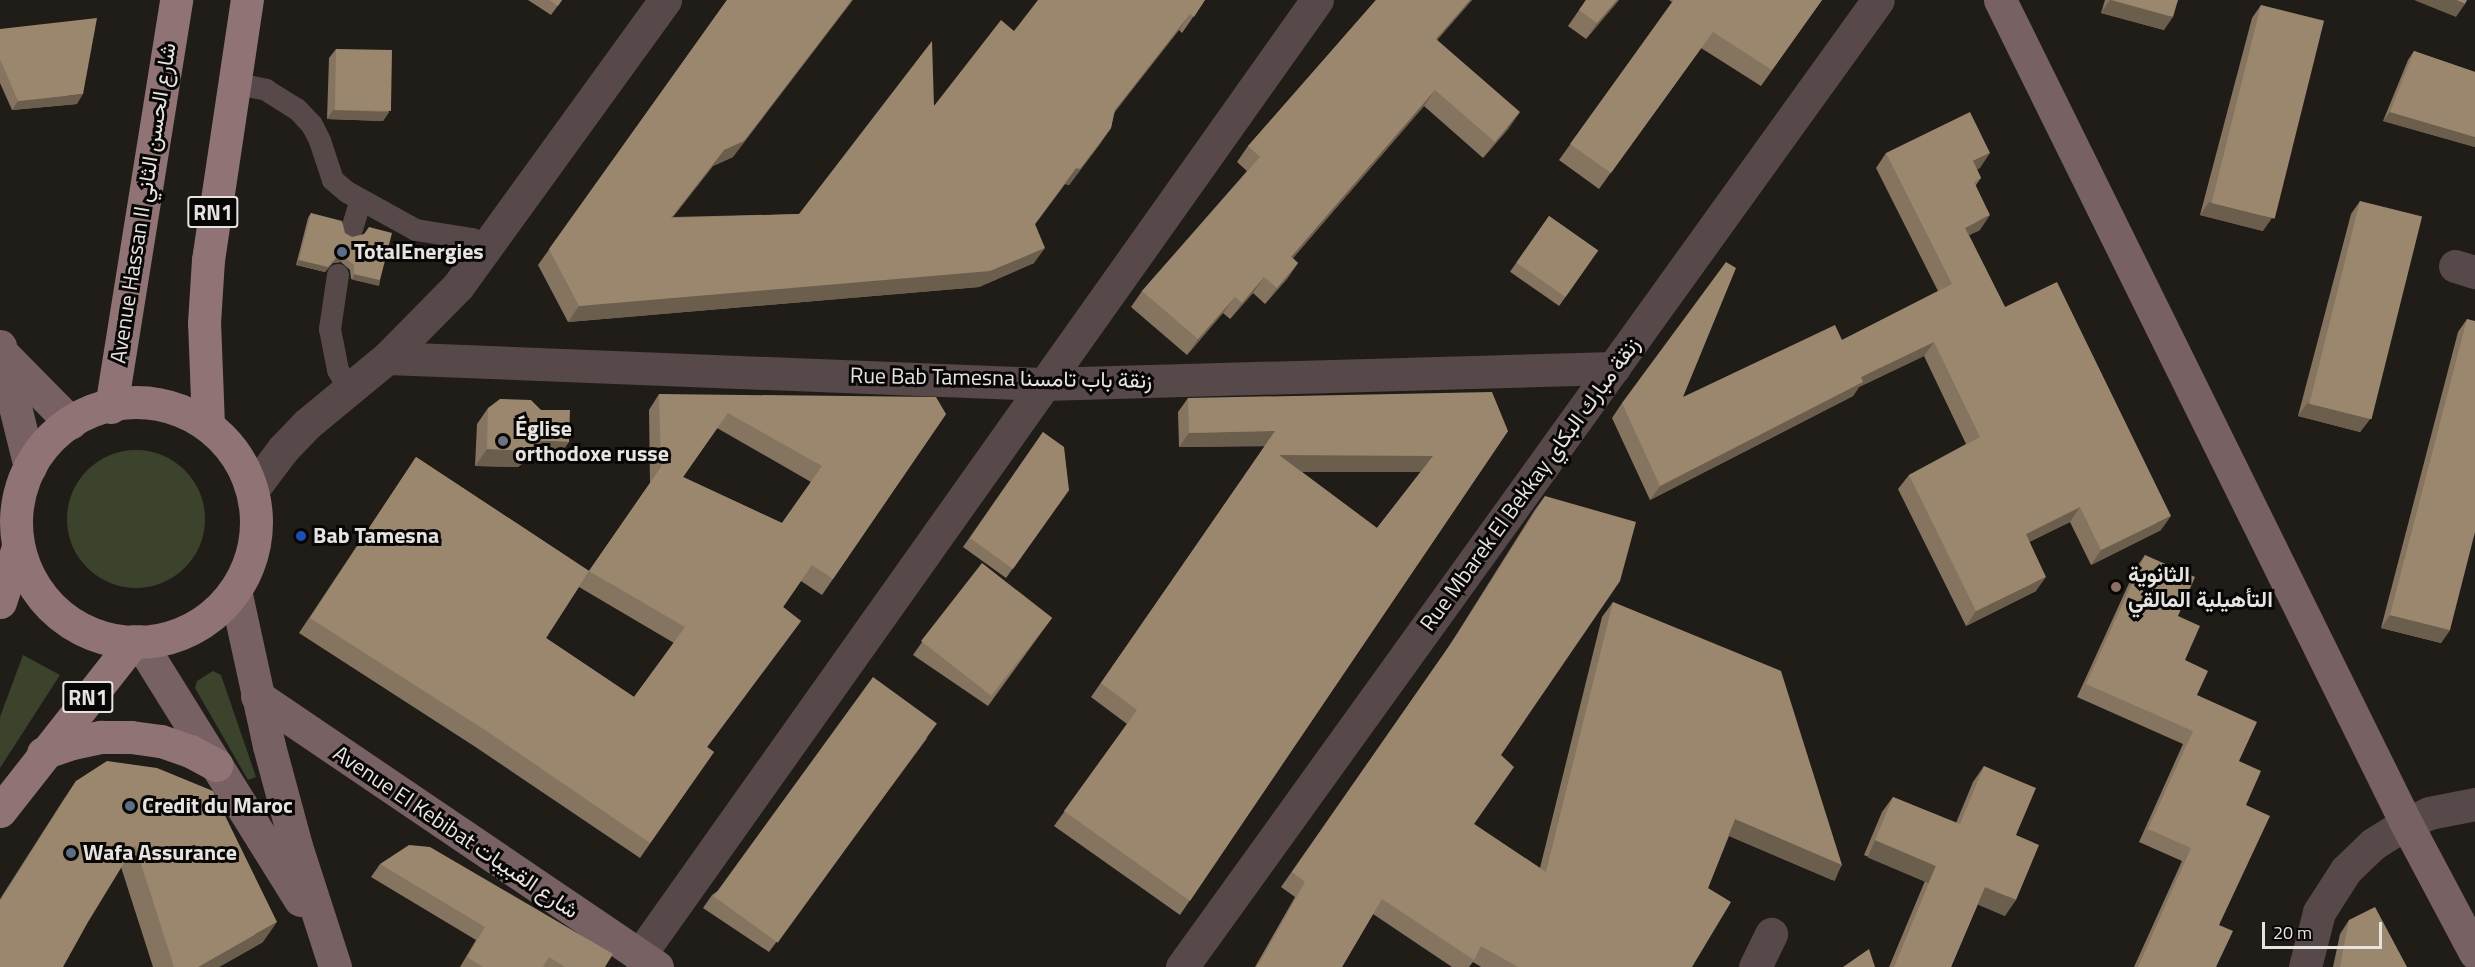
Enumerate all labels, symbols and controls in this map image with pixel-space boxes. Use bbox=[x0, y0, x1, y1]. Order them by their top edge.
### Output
street label: Avenue Hassan II شارع الحسن الثاني bbox=[105, 41, 181, 365]
road number: RN1 bbox=[186, 194, 240, 230]
place label: TotalEnergies bbox=[354, 239, 484, 265]
marker: TotalEnergies bbox=[335, 245, 349, 259]
street label: Rue Mbarek El Bekkay زنقة مبارك البكاي bbox=[1415, 332, 1645, 636]
street label: Rue Bab Tamesna زنقة باب تامسنا bbox=[850, 362, 1152, 394]
place label: Église orthodoxe russe bbox=[515, 415, 669, 466]
marker: Église orthodoxe russe bbox=[496, 434, 510, 448]
place label: Bab Tamesna bbox=[313, 523, 439, 549]
marker: Bab Tamesna bbox=[294, 529, 308, 543]
place label: الثانوية التأهيلية المالقي bbox=[2128, 561, 2273, 612]
marker: الثانوية التأهيلية المالقي bbox=[2109, 580, 2123, 594]
road number: RN1 bbox=[61, 679, 115, 715]
street label: Avenue El Kebibat شارع القبيبات bbox=[328, 740, 584, 924]
place label: Credit du Maroc bbox=[142, 793, 293, 819]
marker: Credit du Maroc bbox=[123, 799, 137, 813]
place label: Wafa Assurance bbox=[83, 840, 237, 866]
marker: Wafa Assurance bbox=[64, 846, 78, 860]
scale bar bbox=[2265, 910, 2385, 948]
text: 20 m bbox=[2273, 919, 2312, 946]

